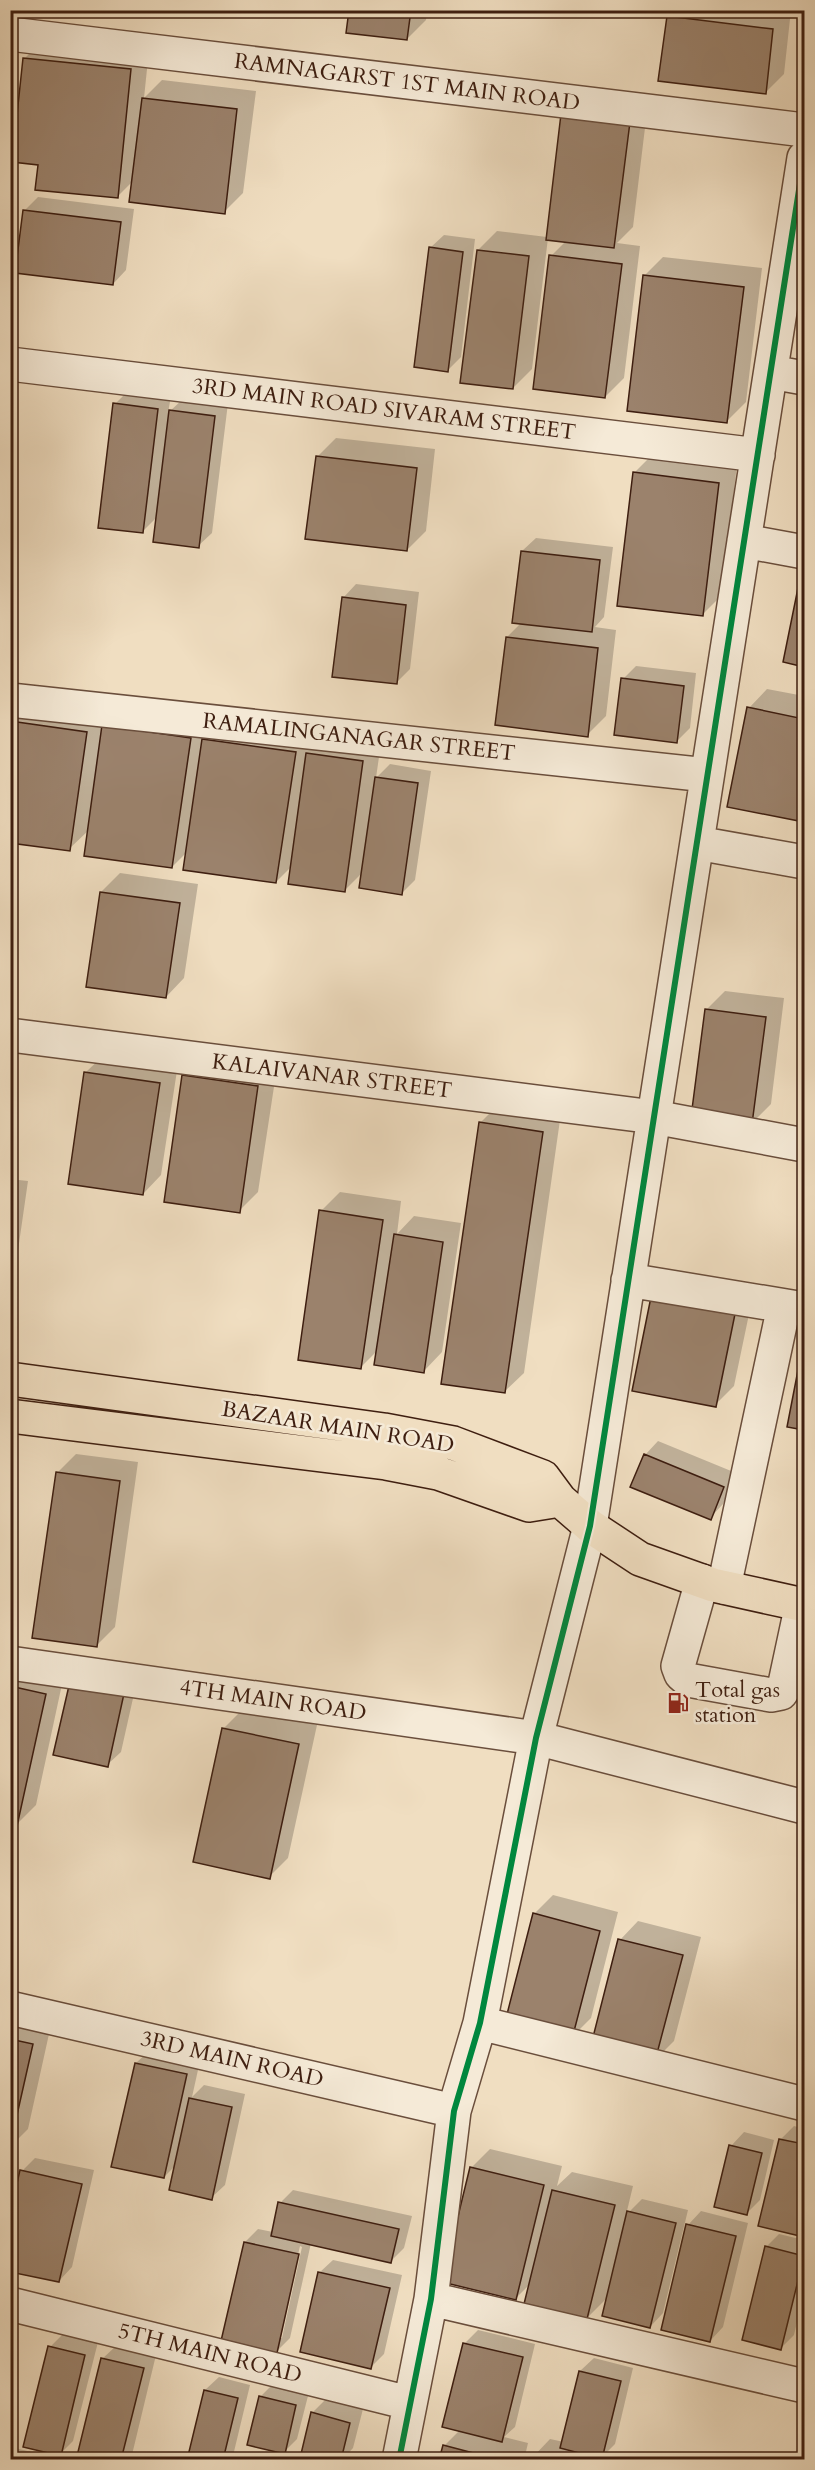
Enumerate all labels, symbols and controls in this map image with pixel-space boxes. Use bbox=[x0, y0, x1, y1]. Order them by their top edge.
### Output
street label: RAMNAGARST 1ST MAIN ROAD bbox=[232, 46, 582, 118]
street label: 3RD MAIN ROAD SIVARAM STREET bbox=[191, 371, 577, 447]
street label: RAMALINGANAGAR STREET bbox=[201, 706, 517, 768]
street label: KALAIVANAR STREET bbox=[210, 1046, 454, 1106]
street label: BAZAAR MAIN ROAD bbox=[220, 1394, 456, 1460]
street label: 4TH MAIN ROAD bbox=[178, 1672, 368, 1728]
place label: Total gas station bbox=[695, 1675, 780, 1730]
fuel station icon: Total gas station bbox=[666, 1691, 690, 1715]
street label: 3RD MAIN ROAD bbox=[138, 2023, 326, 2095]
street label: 5TH MAIN ROAD bbox=[115, 2316, 305, 2390]

